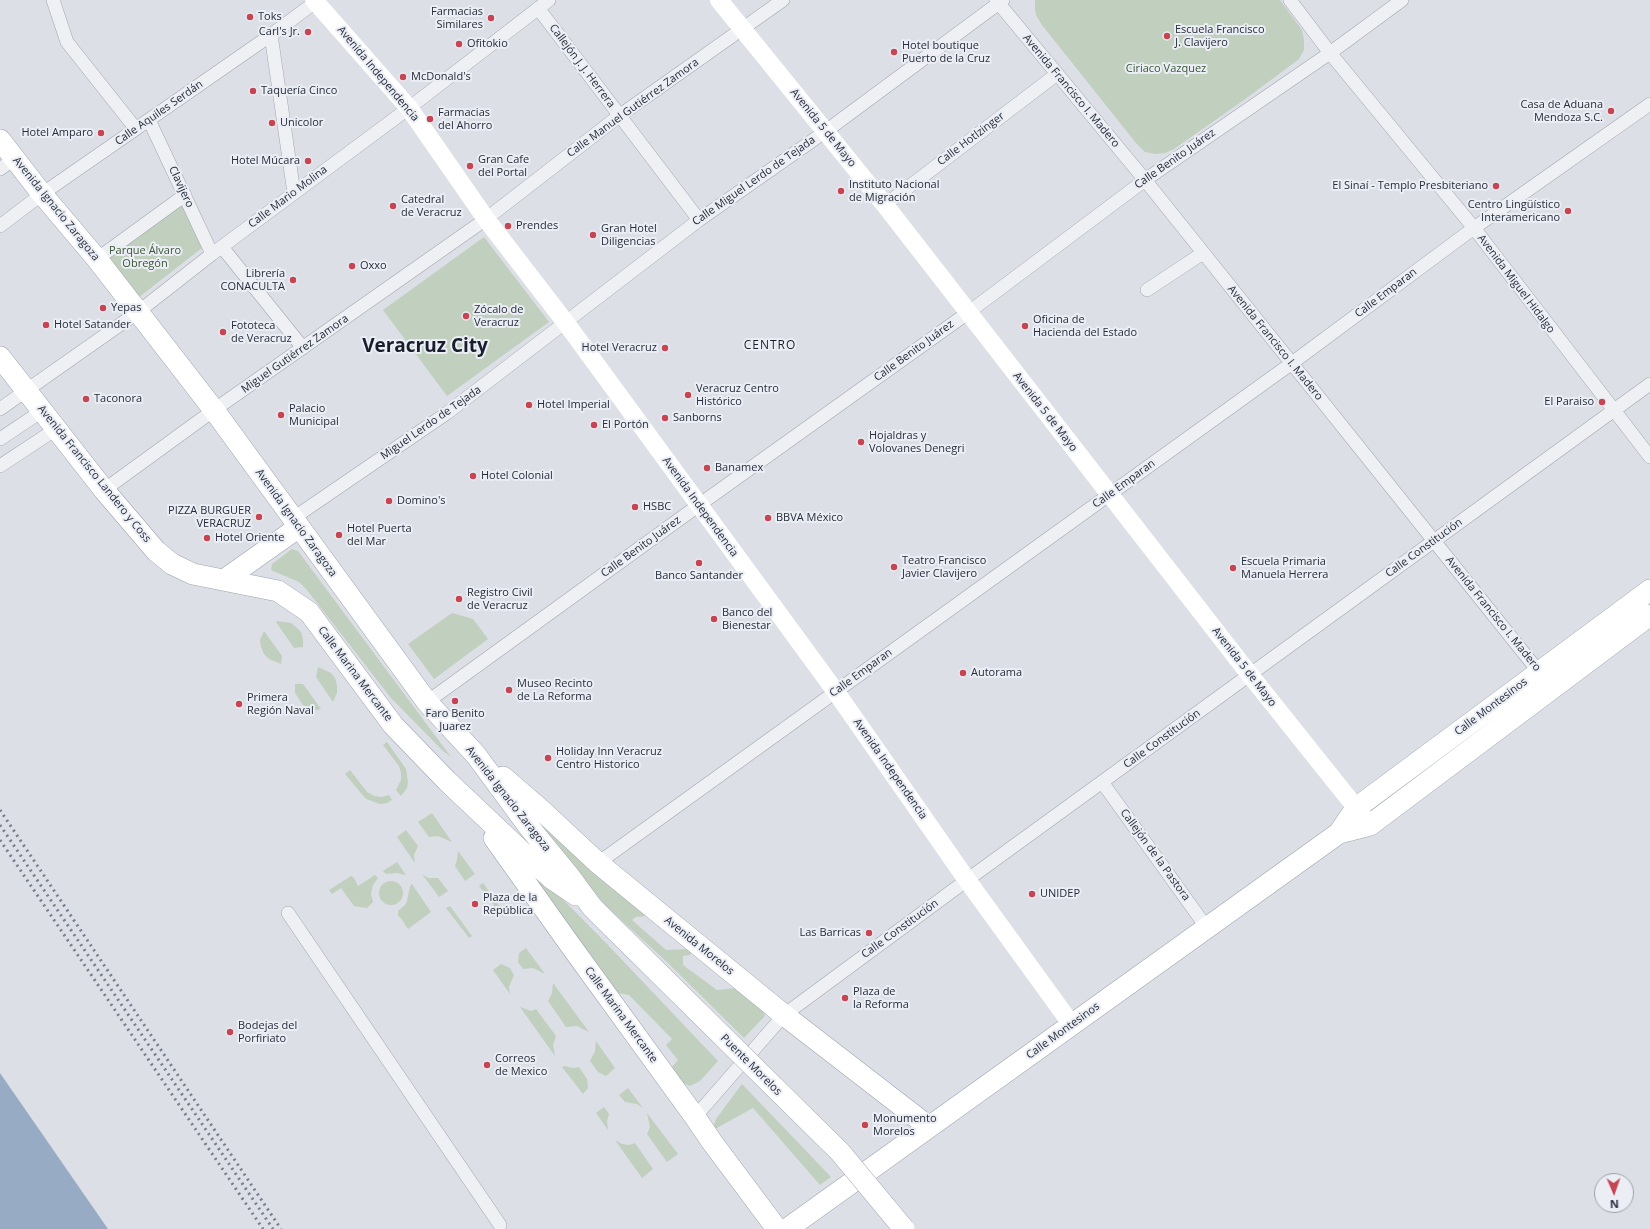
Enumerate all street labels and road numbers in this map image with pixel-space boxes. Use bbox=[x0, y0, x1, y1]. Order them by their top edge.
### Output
street label: Callejón J. J. Herrera bbox=[546, 22, 618, 110]
street label: Avenida Independencia bbox=[334, 24, 422, 124]
street label: Avenida Francisco I. Madero bbox=[1020, 32, 1122, 150]
street label: Calle Manuel Gutiérrez Zamora bbox=[565, 56, 701, 160]
street label: Calle Aquiles Serdán bbox=[113, 78, 205, 148]
street label: Avenida 5 de Mayo bbox=[787, 86, 859, 170]
street label: Calle Hotlzinger bbox=[935, 110, 1007, 168]
street label: Calle Benito Juárez bbox=[1132, 126, 1218, 192]
street label: Calle Miguel Lerdo de Tejada bbox=[690, 133, 818, 229]
street label: Avenida Ignacio Zaragoza bbox=[10, 154, 102, 264]
street label: Calle Mario Molina bbox=[246, 163, 330, 231]
street label: Clavijero bbox=[166, 164, 196, 210]
street label: Avenida Miguel Hidalgo bbox=[1475, 232, 1557, 336]
street label: Calle Emparan bbox=[1352, 265, 1420, 321]
street label: Avenida Francisco I. Madero bbox=[1225, 283, 1325, 403]
street label: Miguel Gutiérrez Zamora bbox=[239, 312, 351, 396]
street label: Calle Benito Juárez bbox=[872, 318, 956, 384]
street label: Avenida 5 de Mayo bbox=[1010, 370, 1080, 454]
street label: Miguel Lerdo de Tejada bbox=[378, 383, 484, 463]
street label: Avenida Francisco Landero y Coss bbox=[35, 403, 153, 545]
street label: Avenida Independencia bbox=[659, 455, 741, 559]
street label: Calle Emparan bbox=[1090, 457, 1158, 511]
street label: Avenida Ignacio Zaragoza bbox=[252, 466, 340, 580]
street label: Calle Benito Juárez bbox=[599, 514, 683, 580]
street label: Calle Constitución bbox=[1383, 516, 1465, 580]
street label: Avenida Francisco I. Madero bbox=[1443, 554, 1543, 674]
street label: Calle Marina Mercante bbox=[315, 624, 395, 724]
street label: Avenida 5 de Mayo bbox=[1209, 625, 1279, 709]
street label: Calle Emparan bbox=[827, 646, 895, 700]
street label: Calle Montesinos bbox=[1452, 675, 1530, 739]
street label: Calle Constitución bbox=[1121, 707, 1203, 771]
street label: Avenida Independencia bbox=[850, 716, 930, 822]
street label: Avenida Ignacio Zaragoza bbox=[463, 744, 553, 854]
street label: Callejón de la Pastora bbox=[1117, 806, 1193, 904]
street label: Calle Constitución bbox=[859, 897, 941, 961]
street label: Avenida Morelos bbox=[662, 914, 736, 978]
street label: Calle Marina Mercante bbox=[582, 964, 660, 1066]
street label: Calle Montesinos bbox=[1024, 1000, 1102, 1062]
street label: Puente Morelos bbox=[718, 1032, 784, 1098]

